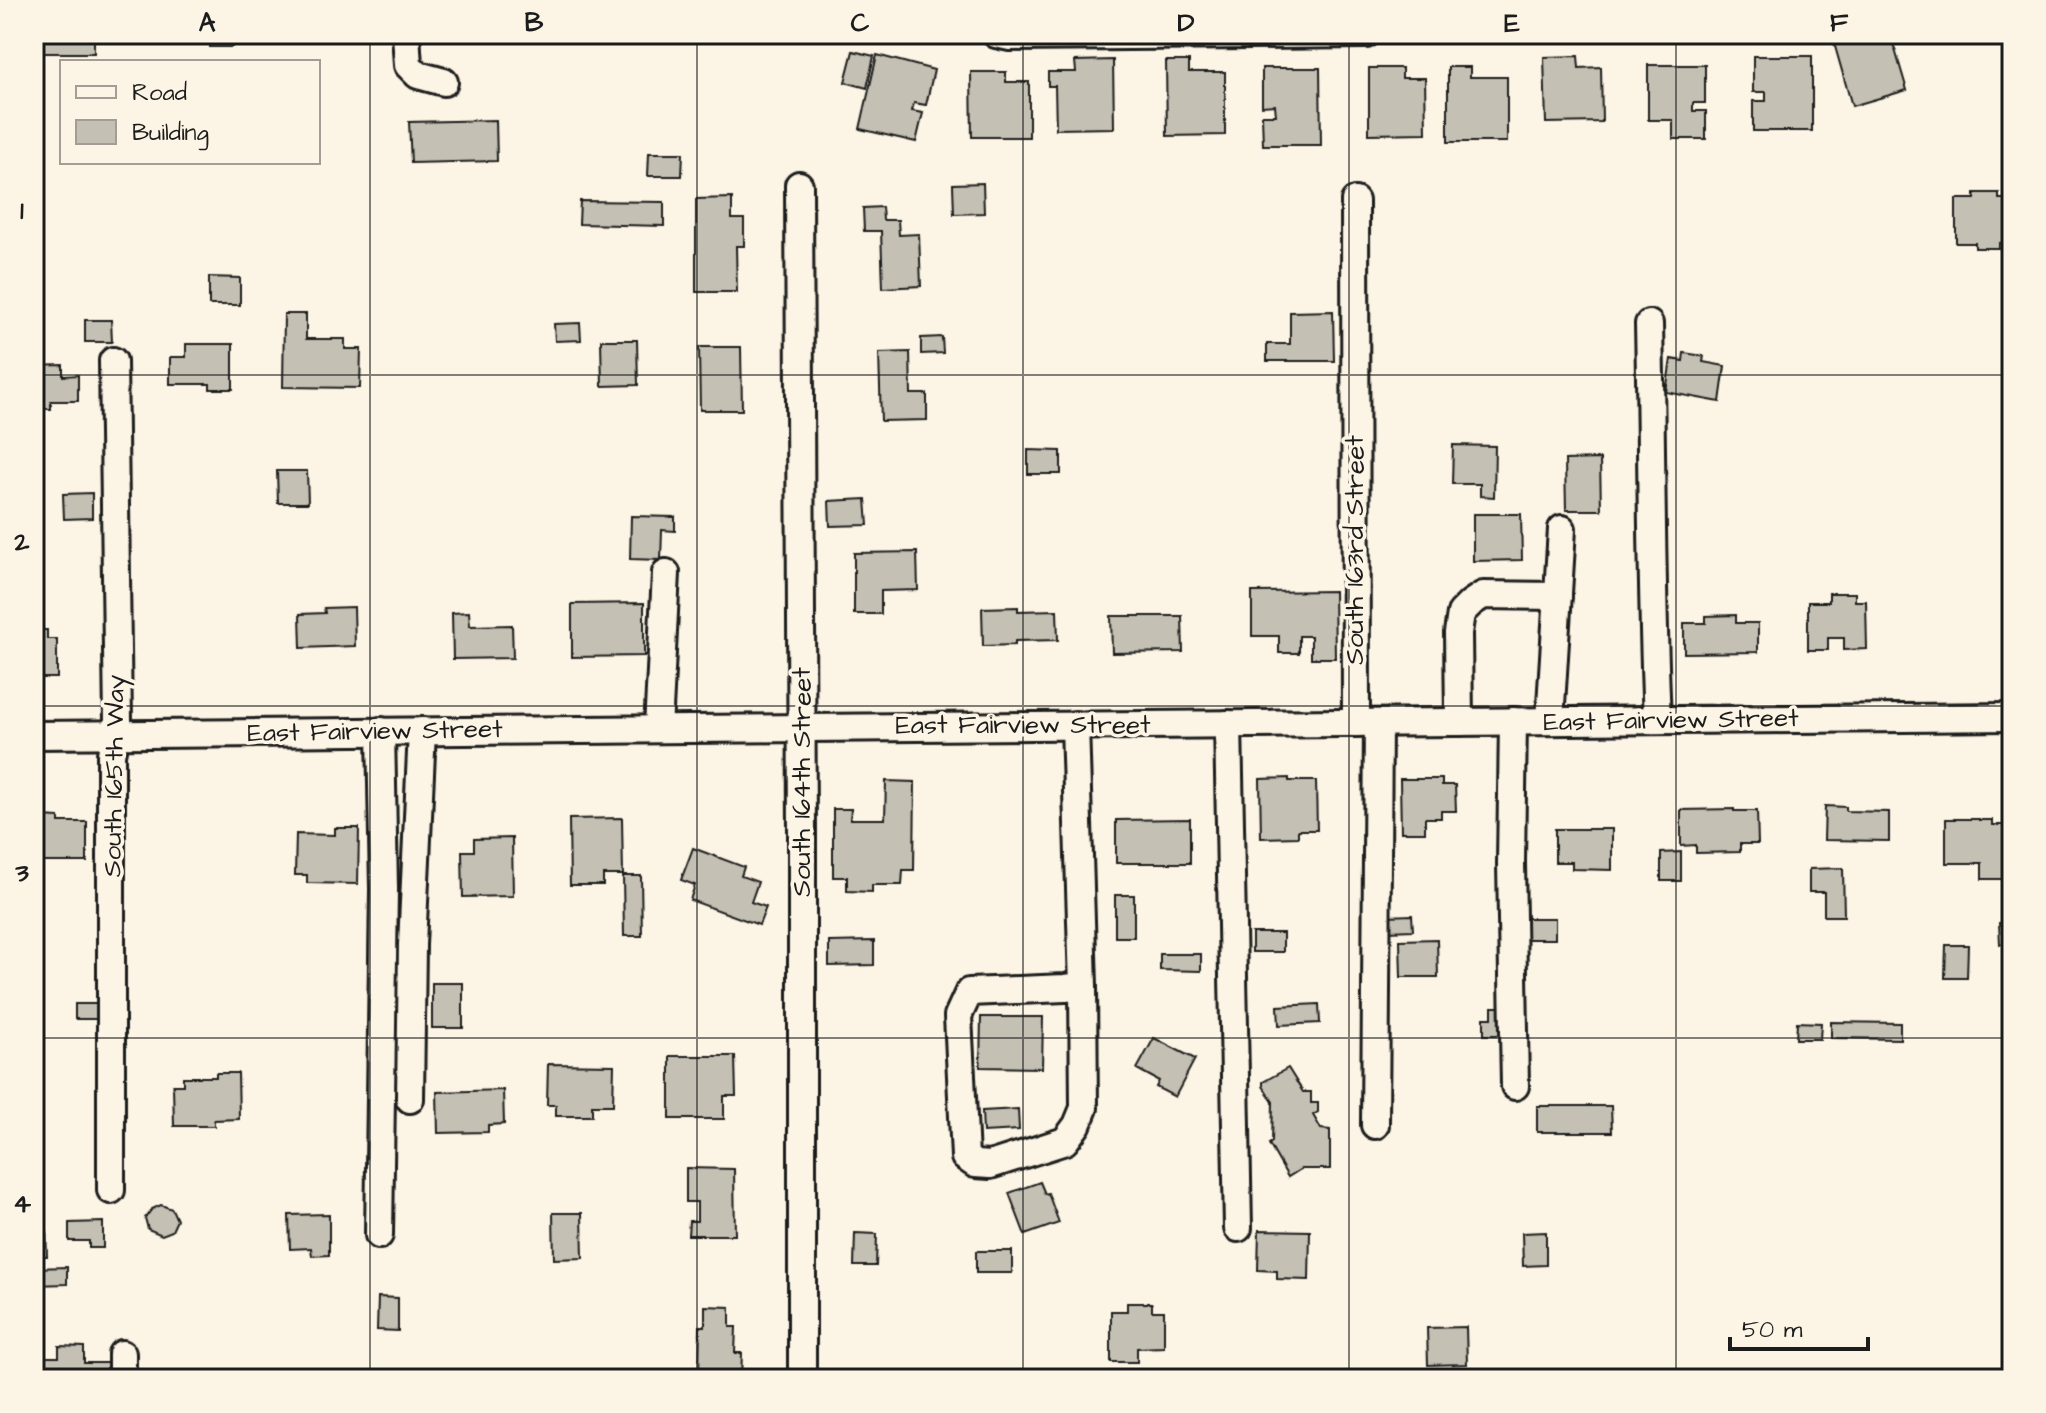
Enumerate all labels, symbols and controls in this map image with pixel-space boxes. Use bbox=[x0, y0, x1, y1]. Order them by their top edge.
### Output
text: A bbox=[199, 5, 216, 41]
text: B bbox=[525, 5, 544, 41]
text: C bbox=[851, 5, 870, 41]
text: D bbox=[1178, 5, 1195, 41]
text: E bbox=[1504, 5, 1520, 41]
text: F bbox=[1830, 5, 1849, 41]
legend bbox=[60, 60, 320, 164]
text: Road bbox=[132, 76, 187, 110]
text: Building bbox=[132, 116, 209, 151]
text: 1 bbox=[20, 193, 24, 229]
street label: South 163rd Street bbox=[1337, 435, 1373, 665]
text: 2 bbox=[14, 524, 30, 560]
street label: South 164th Street bbox=[784, 667, 820, 897]
street label: South 165th Way bbox=[94, 675, 136, 877]
street label: East Fairview Street bbox=[1543, 700, 1799, 740]
street label: East Fairview Street bbox=[895, 707, 1151, 743]
street label: East Fairview Street bbox=[247, 711, 503, 751]
text: 3 bbox=[14, 855, 29, 891]
text: 4 bbox=[13, 1186, 31, 1222]
scale bar bbox=[1730, 1301, 1868, 1351]
text: 50 m bbox=[1742, 1313, 1803, 1347]

